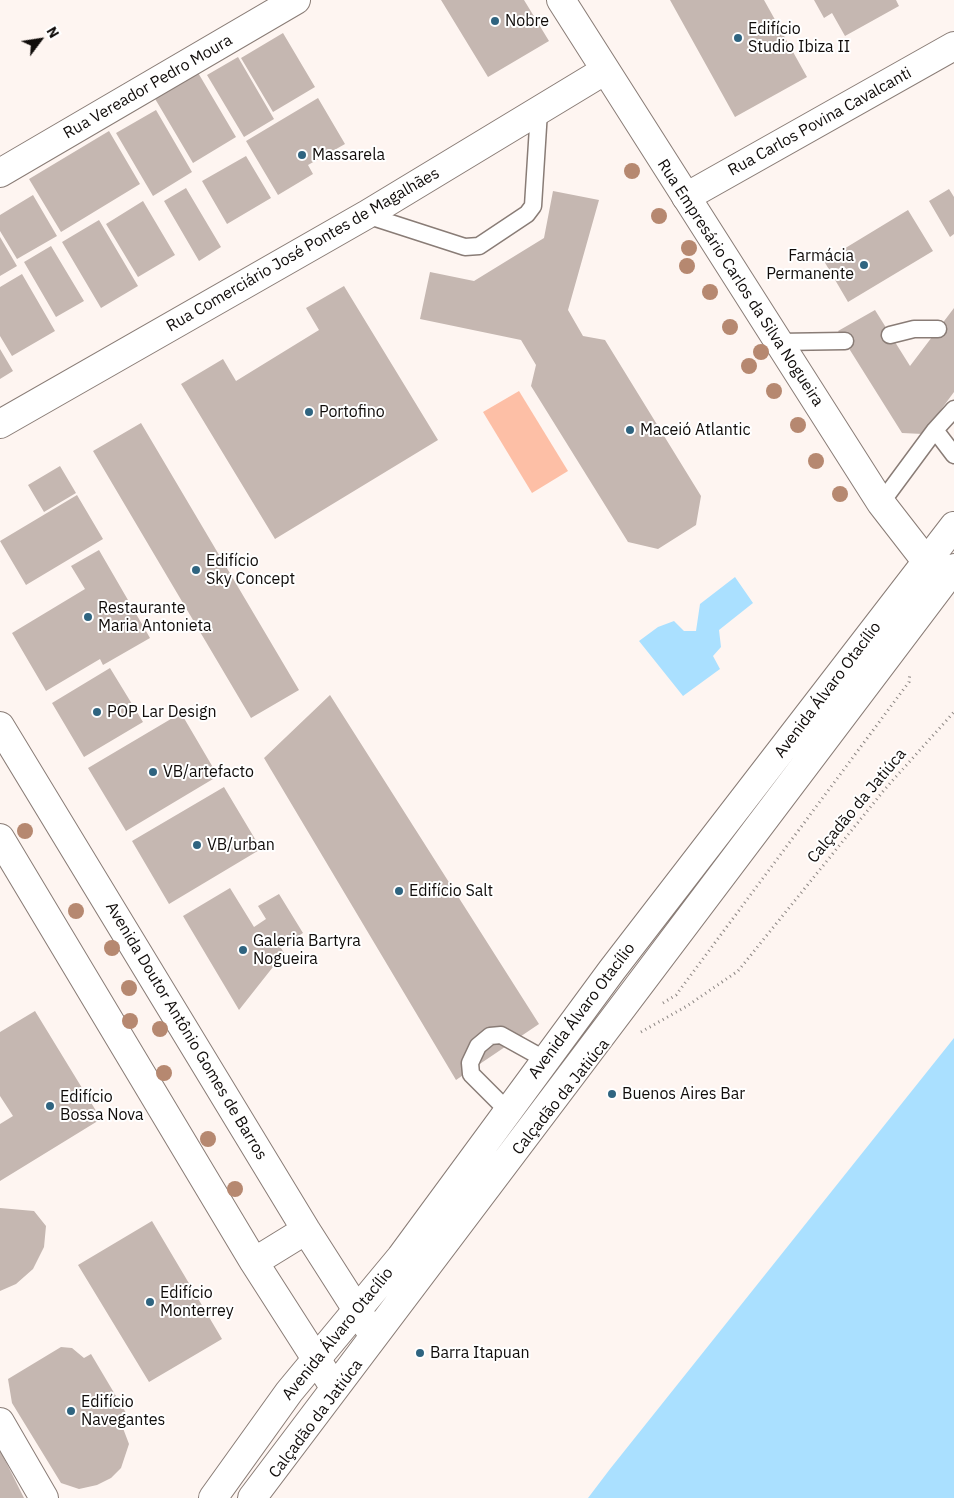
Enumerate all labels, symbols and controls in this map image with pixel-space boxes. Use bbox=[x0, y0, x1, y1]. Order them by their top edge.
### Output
place label: Nobre bbox=[505, 11, 549, 31]
north arrow bbox=[15, 15, 65, 65]
marker: Nobre bbox=[489, 15, 501, 27]
place label: Edifício Studio Ibiza II bbox=[748, 19, 850, 57]
text: N bbox=[43, 23, 63, 41]
street label: Rua Vereador Pedro Moura bbox=[60, 31, 236, 143]
marker: Edifício Studio Ibiza II bbox=[732, 32, 744, 44]
street label: Rua Carlos Povina Cavalcanti bbox=[725, 64, 915, 180]
place label: Massarela bbox=[312, 145, 385, 165]
marker: Massarela bbox=[296, 149, 308, 161]
street label: Rua Empresário Carlos da Silva Nogueira bbox=[653, 156, 827, 410]
street label: Rua Comerciário José Pontes de Magalhães bbox=[163, 164, 443, 336]
place label: Farmácia Permanente bbox=[766, 246, 854, 284]
marker: Farmácia Permanente bbox=[858, 259, 870, 271]
place label: Portofino bbox=[319, 402, 385, 422]
marker: Portofino bbox=[303, 406, 315, 418]
place label: Maceió Atlantic bbox=[640, 420, 750, 440]
marker: Maceió Atlantic bbox=[624, 424, 636, 436]
place label: Edifício Sky Concept bbox=[206, 551, 295, 589]
marker: Edifício Sky Concept bbox=[190, 564, 202, 576]
place label: Restaurante Maria Antonieta bbox=[98, 598, 212, 636]
marker: Restaurante Maria Antonieta bbox=[82, 611, 94, 623]
street label: Avenida Álvaro Otacílio bbox=[771, 618, 885, 762]
place label: POP Lar Design bbox=[107, 702, 217, 722]
marker: POP Lar Design bbox=[91, 706, 103, 718]
street label: Calçadão da Jatiúca bbox=[803, 745, 911, 867]
place label: VB/artefacto bbox=[163, 762, 254, 782]
marker: VB/artefacto bbox=[147, 766, 159, 778]
place label: VB/urban bbox=[207, 835, 275, 855]
marker: VB/urban bbox=[191, 839, 203, 851]
place label: Edifício Salt bbox=[409, 881, 493, 901]
marker: Edifício Salt bbox=[393, 885, 405, 897]
street label: Avenida Doutor Antônio Gomes de Barros bbox=[101, 899, 271, 1163]
place label: Galeria Bartyra Nogueira bbox=[253, 931, 361, 969]
street label: Avenida Álvaro Otacílio bbox=[525, 939, 639, 1083]
marker: Galeria Bartyra Nogueira bbox=[237, 944, 249, 956]
street label: Calçadão da Jatiúca bbox=[508, 1035, 614, 1159]
place label: Buenos Aires Bar bbox=[622, 1084, 745, 1104]
place label: Edifício Bossa Nova bbox=[60, 1087, 144, 1125]
marker: Buenos Aires Bar bbox=[606, 1088, 618, 1100]
marker: Edifício Bossa Nova bbox=[44, 1100, 56, 1112]
street label: Avenida Álvaro Otacílio bbox=[279, 1264, 397, 1404]
place label: Edifício Monterrey bbox=[160, 1283, 234, 1321]
marker: Edifício Monterrey bbox=[144, 1296, 156, 1308]
place label: Barra Itapuan bbox=[430, 1343, 530, 1363]
marker: Barra Itapuan bbox=[414, 1347, 426, 1359]
street label: Calçadão da Jatiúca bbox=[265, 1356, 367, 1482]
place label: Edifício Navegantes bbox=[81, 1392, 165, 1430]
marker: Edifício Navegantes bbox=[65, 1405, 77, 1417]

